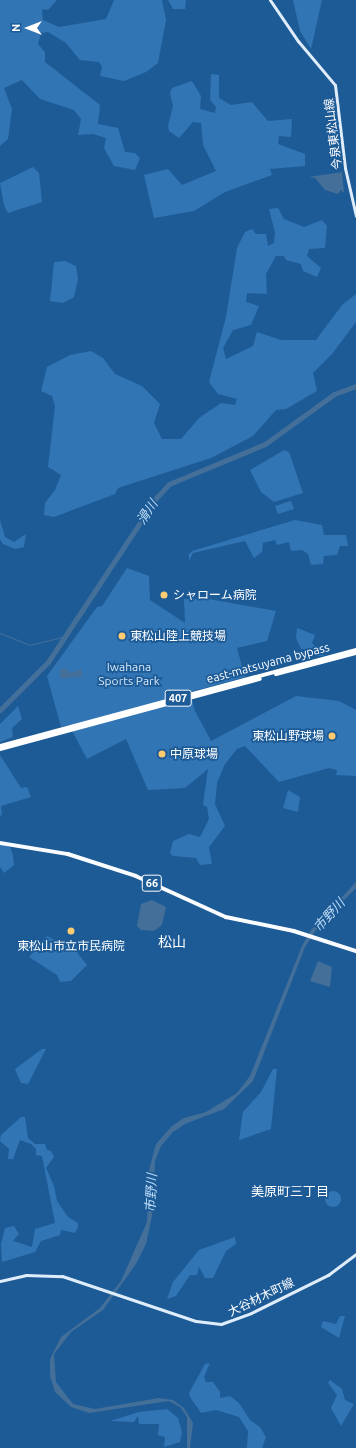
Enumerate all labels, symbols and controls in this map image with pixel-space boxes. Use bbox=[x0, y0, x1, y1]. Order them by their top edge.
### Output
north arrow bbox=[8, 8, 48, 48]
text: N bbox=[10, 24, 22, 32]
street label: 今泉東松山線 bbox=[321, 97, 345, 171]
water label: 滑川 bbox=[133, 497, 161, 527]
place label: シャローム病院 bbox=[173, 588, 257, 602]
marker: シャローム病院 bbox=[158, 589, 170, 601]
place label: 東松山陸上競技場 bbox=[130, 629, 226, 643]
marker: 東松山陸上競技場 bbox=[117, 631, 127, 641]
street label: east-matsuyama bypass bbox=[205, 640, 331, 686]
park label: Iwahana Sports Park bbox=[98, 660, 160, 688]
road number: 407 bbox=[164, 689, 192, 707]
place label: 東松山野球場 bbox=[252, 729, 324, 743]
marker: 東松山野球場 bbox=[327, 731, 337, 741]
place label: 中原球場 bbox=[170, 747, 218, 761]
marker: 中原球場 bbox=[157, 749, 167, 759]
road number: 66 bbox=[141, 874, 163, 892]
water label: 市野川 bbox=[310, 895, 348, 935]
marker: 東松山市立市民病院 bbox=[65, 925, 77, 937]
district label: 松山 bbox=[158, 934, 186, 950]
place label: 東松山市立市民病院 bbox=[17, 939, 125, 953]
water label: 市野川 bbox=[142, 1173, 160, 1213]
district label: 美原町三丁目 bbox=[251, 1183, 329, 1199]
street label: 大谷材木町線 bbox=[225, 1275, 297, 1319]

